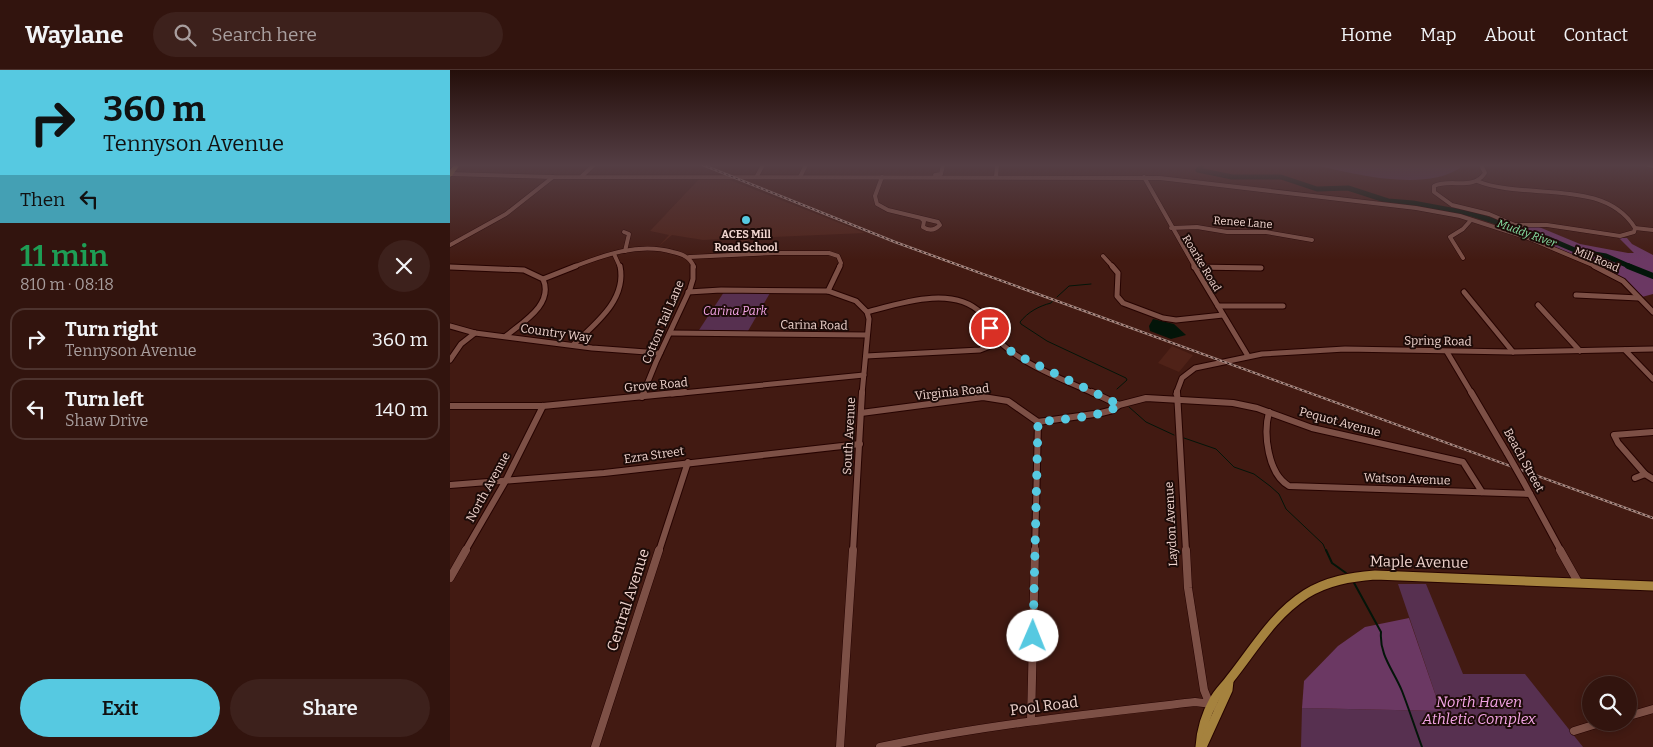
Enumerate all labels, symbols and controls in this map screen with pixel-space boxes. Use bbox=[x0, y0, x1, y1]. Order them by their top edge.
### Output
search box bbox=[153, 12, 503, 57]
text: Waylane bbox=[25, 21, 123, 49]
icon: search bbox=[171, 21, 199, 49]
text: Search here bbox=[211, 23, 317, 46]
text: Home bbox=[1341, 24, 1392, 46]
text: Map bbox=[1420, 24, 1456, 46]
text: About bbox=[1484, 24, 1535, 46]
text: Contact bbox=[1563, 24, 1628, 46]
text: 360 m bbox=[103, 88, 206, 130]
icon: right bbox=[20, 90, 85, 155]
text: Tennyson Avenue bbox=[103, 130, 284, 157]
icon: left bbox=[75, 185, 103, 213]
text: Then bbox=[20, 188, 65, 211]
marker: ACES Mill Road School bbox=[740, 214, 752, 226]
street label: Renee Lane bbox=[1213, 214, 1273, 231]
water label: Muddy River bbox=[1496, 217, 1559, 250]
place label: ACES Mill Road School bbox=[714, 228, 778, 254]
street label: Roarke Road bbox=[1180, 233, 1224, 294]
text: 11 min bbox=[20, 238, 108, 274]
button: close bbox=[378, 240, 430, 292]
street label: Mill Road bbox=[1572, 244, 1622, 275]
text: 810 m · 08:18 bbox=[20, 275, 114, 294]
street label: Cotton Tail Lane bbox=[639, 278, 687, 366]
park label: Carina Park bbox=[703, 304, 768, 318]
pin bbox=[969, 307, 1011, 349]
icon: arrive bbox=[976, 314, 1004, 342]
street label: Carina Road bbox=[780, 317, 848, 333]
text: Turn right bbox=[65, 318, 158, 341]
street label: Country Way bbox=[520, 321, 593, 345]
icon: right bbox=[22, 325, 50, 353]
text: 360 m bbox=[372, 328, 428, 351]
street label: Spring Road bbox=[1404, 333, 1472, 349]
text: Tennyson Avenue bbox=[65, 341, 197, 360]
street label: Grove Road bbox=[624, 375, 688, 395]
street label: Virginia Road bbox=[914, 381, 990, 403]
text: Turn left bbox=[65, 388, 144, 411]
icon: left bbox=[22, 395, 50, 423]
street label: South Avenue bbox=[840, 397, 858, 475]
text: 140 m bbox=[375, 398, 428, 421]
street label: Pequot Avenue bbox=[1298, 404, 1382, 440]
text: Shaw Drive bbox=[65, 411, 148, 430]
street label: Beach Street bbox=[1501, 426, 1548, 495]
street label: Ezra Street bbox=[623, 444, 686, 466]
street label: North Avenue bbox=[463, 450, 513, 524]
street label: Watson Avenue bbox=[1363, 470, 1451, 488]
street label: Laydon Avenue bbox=[1162, 481, 1180, 567]
street label: Central Avenue bbox=[603, 546, 653, 654]
street label: Maple Avenue bbox=[1370, 552, 1468, 572]
position arrow bbox=[1006, 609, 1058, 661]
map controls bbox=[1582, 676, 1637, 731]
button: search bbox=[1582, 676, 1637, 731]
button: Exit bbox=[20, 679, 220, 737]
button: Share bbox=[230, 679, 430, 737]
street label: Pool Road bbox=[1009, 693, 1079, 719]
park label: North Haven Athletic Complex bbox=[1421, 693, 1537, 728]

